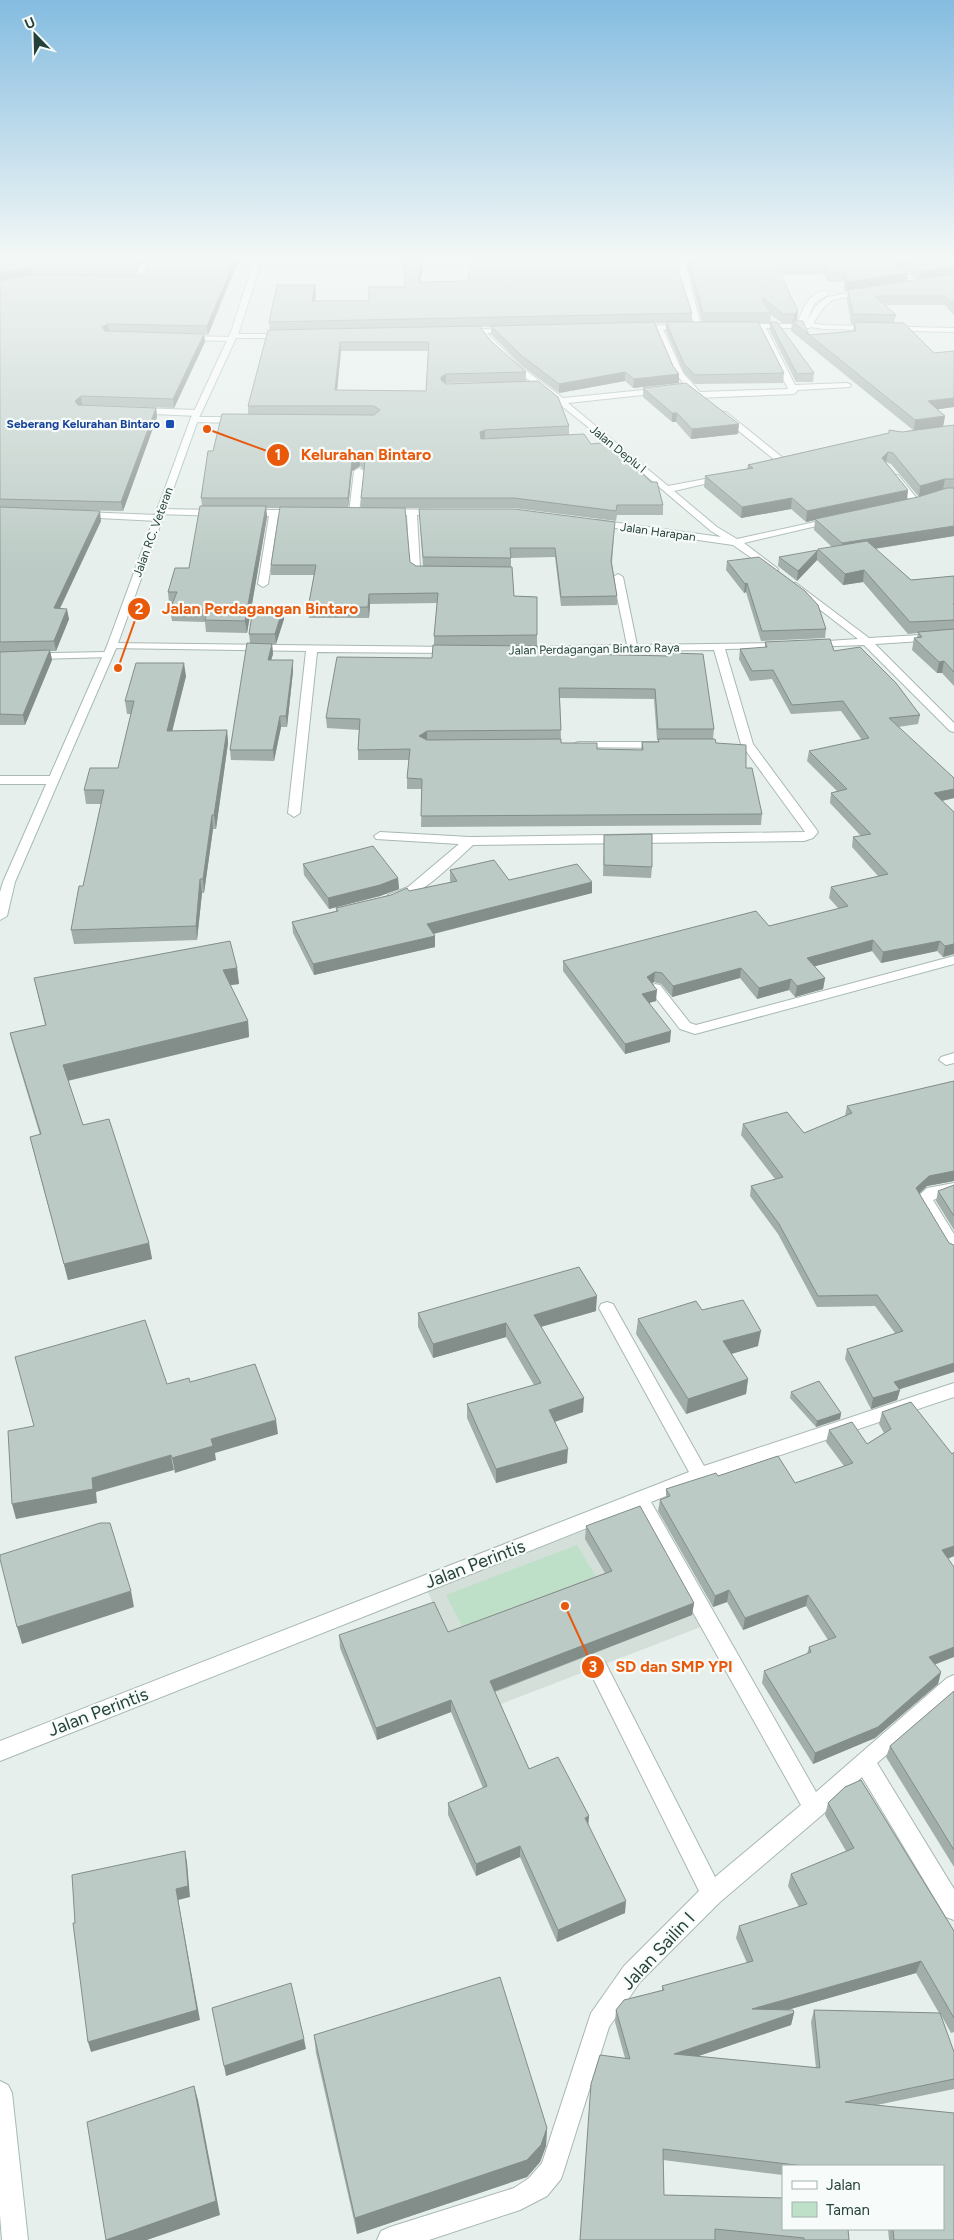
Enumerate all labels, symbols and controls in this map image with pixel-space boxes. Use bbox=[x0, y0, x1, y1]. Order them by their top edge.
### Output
north arrow bbox=[10, 10, 60, 60]
text: U bbox=[22, 14, 38, 33]
place label: Seberang Kelurahan Bintaro bbox=[7, 417, 160, 431]
marker: Seberang Kelurahan Bintaro bbox=[164, 418, 176, 430]
street label: Jalan Deplu I bbox=[587, 422, 649, 476]
callout: Kelurahan Bintaro bbox=[266, 439, 441, 470]
text: Kelurahan Bintaro bbox=[301, 445, 431, 464]
text: 1 bbox=[275, 446, 281, 464]
street label: Jalan RC. Veteran bbox=[130, 485, 176, 579]
street label: Jalan Harapan bbox=[619, 520, 697, 544]
callout: Jalan Perdagangan Bintaro bbox=[127, 593, 368, 624]
text: Jalan Perdagangan Bintaro bbox=[162, 599, 358, 618]
text: 2 bbox=[135, 600, 144, 618]
street label: Jalan Perdagangan Bintaro Raya bbox=[508, 641, 680, 657]
street label: Jalan Perintis bbox=[422, 1535, 528, 1593]
callout: SD dan SMP YPI bbox=[580, 1651, 742, 1682]
text: SD dan SMP YPI bbox=[615, 1657, 733, 1676]
text: 3 bbox=[589, 1658, 597, 1676]
street label: Jalan Perintis bbox=[45, 1683, 151, 1741]
street label: Jalan Sailin I bbox=[617, 1908, 699, 1994]
legend bbox=[782, 2165, 944, 2230]
text: Jalan bbox=[826, 2176, 861, 2194]
text: Taman bbox=[826, 2201, 870, 2219]

